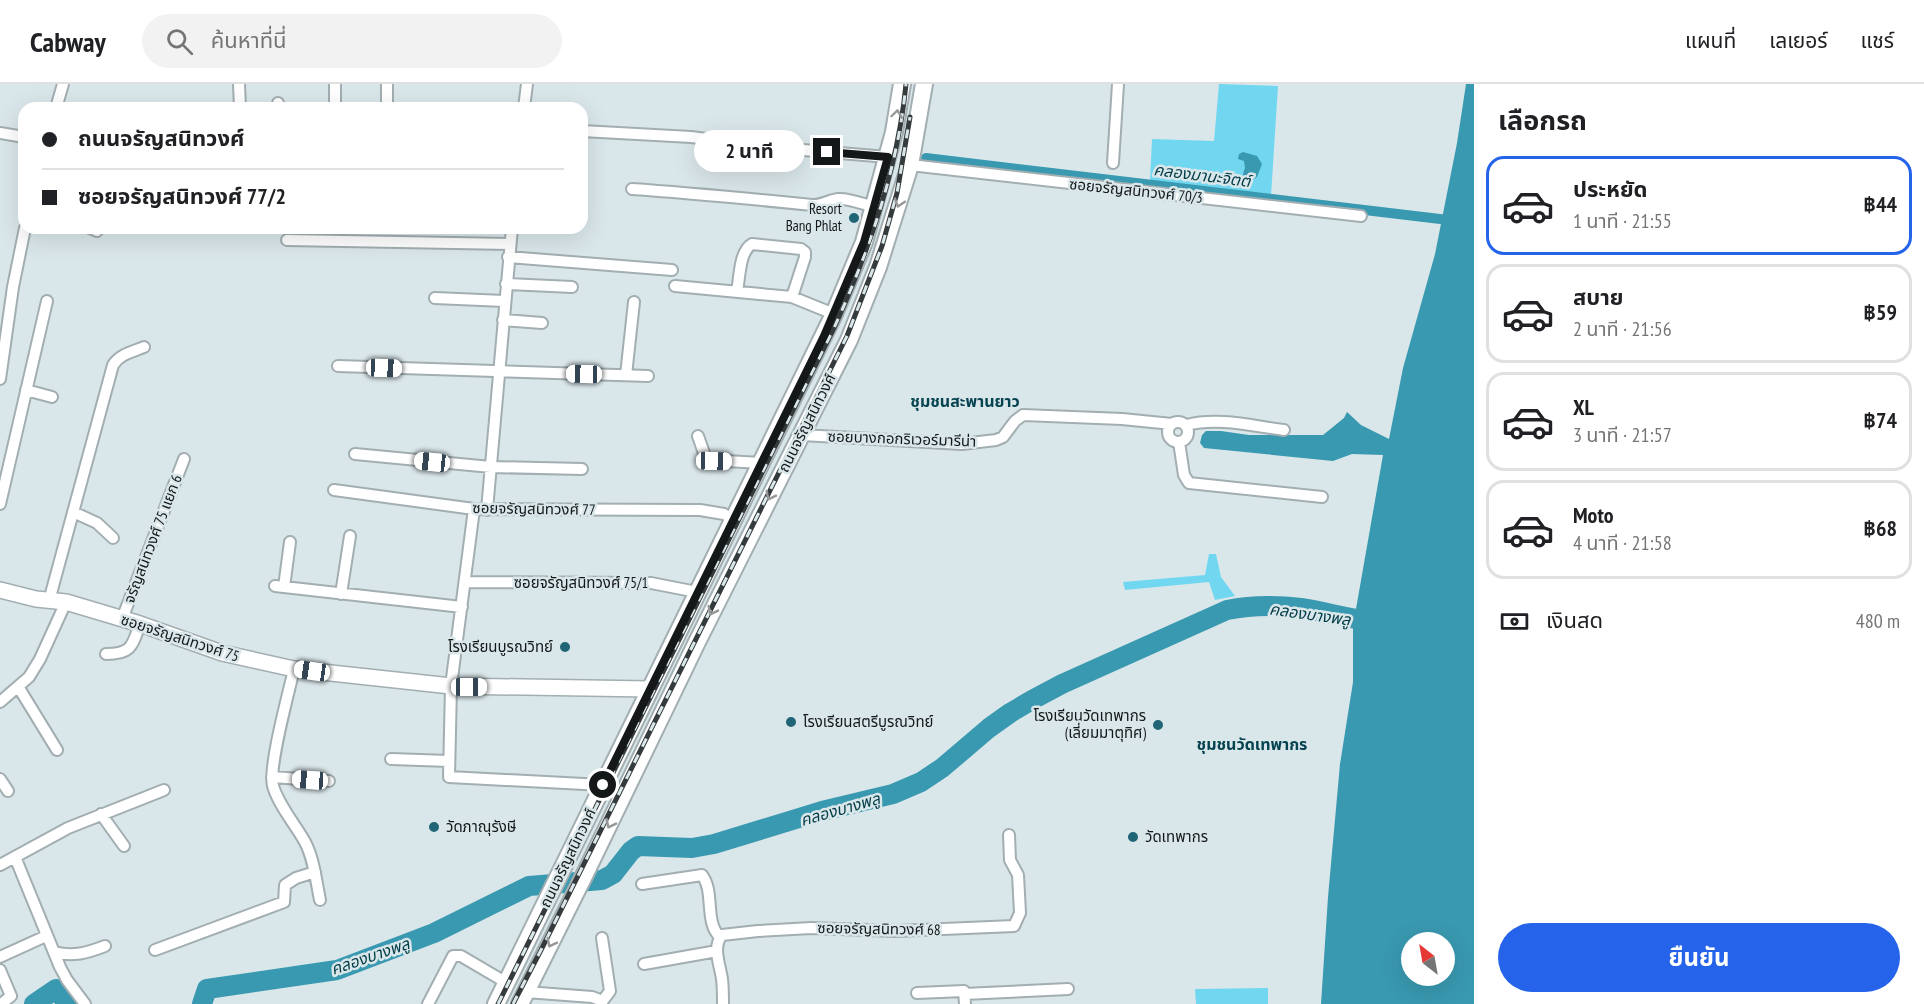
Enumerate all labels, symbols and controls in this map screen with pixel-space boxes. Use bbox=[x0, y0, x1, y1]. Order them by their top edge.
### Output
search box bbox=[142, 14, 562, 68]
text: Cabway bbox=[30, 23, 106, 60]
icon: search bbox=[163, 25, 196, 58]
text: ค้นหาที่นี่ bbox=[211, 26, 287, 54]
text: แผนที่ bbox=[1685, 27, 1736, 54]
text: เลเยอร์ bbox=[1769, 27, 1828, 54]
text: แชร์ bbox=[1861, 27, 1894, 54]
text: เลือกรถ bbox=[1498, 103, 1587, 137]
one-way arrow bbox=[891, 109, 903, 118]
text: ถนนจรัญสนิทวงศ์ bbox=[78, 124, 244, 152]
callout: 2 นาที bbox=[695, 131, 806, 173]
text: 2 นาที bbox=[725, 138, 774, 164]
route end bbox=[813, 138, 840, 165]
water label: คลองมานะจิตต์ bbox=[1153, 159, 1254, 191]
street label: ซอยจรัญสนิทวงศ์ 70/3 bbox=[1068, 174, 1204, 207]
text: ประหยัด bbox=[1573, 175, 1648, 203]
icon: car bbox=[1501, 179, 1555, 233]
text: ซอยจรัญสนิทวงศ์ 77/2 bbox=[78, 182, 286, 210]
text: ฿44 bbox=[1863, 190, 1897, 218]
one-way arrow bbox=[893, 197, 906, 208]
place label: Resort Bang Phlat bbox=[786, 199, 842, 235]
text: 1 นาที · 21:55 bbox=[1573, 208, 1672, 234]
marker: Resort Bang Phlat bbox=[847, 211, 861, 225]
text: สบาย bbox=[1573, 283, 1623, 311]
icon: car bbox=[1501, 287, 1555, 341]
text: ฿59 bbox=[1863, 298, 1897, 326]
text: 2 นาที · 21:56 bbox=[1573, 316, 1672, 342]
car bbox=[366, 358, 402, 378]
car bbox=[566, 365, 602, 383]
street label: ถนนจรัญสนิทวงศ์ bbox=[774, 370, 840, 475]
district label: ชุมชนสะพานยาว bbox=[910, 391, 1020, 411]
text: XL bbox=[1573, 393, 1594, 421]
icon: car bbox=[1501, 395, 1555, 449]
text: ฿74 bbox=[1863, 406, 1897, 434]
text: 3 นาที · 21:57 bbox=[1573, 422, 1672, 448]
street label: ซอยบางกอกริเวอร์มารีน่า bbox=[827, 426, 977, 451]
car bbox=[413, 451, 451, 473]
car bbox=[696, 452, 732, 470]
street label: จรัญสนิทวงศ์ 75 แยก 6 bbox=[119, 471, 186, 606]
one-way arrow bbox=[766, 490, 777, 500]
street label: ซอยจรัญสนิทวงศ์ 77 bbox=[472, 498, 596, 519]
text: Moto bbox=[1573, 501, 1614, 529]
icon: car bbox=[1501, 503, 1555, 557]
text: ฿68 bbox=[1863, 514, 1897, 542]
text: 4 นาที · 21:58 bbox=[1573, 530, 1672, 556]
street label: ซอยจรัญสนิทวงศ์ 75/1 bbox=[514, 573, 648, 592]
water label: คลองบางพลู bbox=[1268, 598, 1353, 631]
one-way arrow bbox=[708, 604, 720, 615]
icon: cash bbox=[1498, 605, 1531, 638]
text: เงินสด bbox=[1546, 606, 1603, 634]
text: 480 m bbox=[1856, 608, 1900, 634]
street label: ซอยจรัญสนิทวงศ์ 75 bbox=[119, 609, 242, 666]
place label: โรงเรียนบูรณวิทย์ bbox=[448, 637, 553, 656]
marker: โรงเรียนบูรณวิทย์ bbox=[558, 640, 572, 654]
car bbox=[293, 660, 331, 682]
car bbox=[451, 678, 487, 696]
place label: โรงเรียนวัดเทพากร (เลี่ยมมาตุทิศ) bbox=[1033, 706, 1146, 742]
place label: โรงเรียนสตรีบูรณวิทย์ bbox=[803, 712, 934, 731]
marker: โรงเรียนสตรีบูรณวิทย์ bbox=[784, 715, 798, 729]
marker: โรงเรียนวัดเทพากร (เลี่ยมมาตุทิศ) bbox=[1151, 718, 1165, 732]
district label: ชุมชนวัดเทพากร bbox=[1197, 734, 1307, 754]
car bbox=[291, 770, 329, 790]
route start bbox=[589, 771, 616, 798]
water label: คลองบางพลู bbox=[798, 788, 883, 831]
street label: ถนนจรัญสนิทวงศ์ bbox=[535, 805, 600, 911]
place label: วัดภาณุรังษี bbox=[446, 817, 517, 836]
one-way arrow bbox=[605, 818, 617, 829]
marker: วัดภาณุรังษี bbox=[427, 820, 441, 834]
place label: วัดเทพากร bbox=[1145, 827, 1208, 846]
marker: วัดเทพากร bbox=[1126, 830, 1140, 844]
street label: ซอยจรัญสนิทวงศ์ 68 bbox=[817, 918, 941, 939]
button: ยืนยัน bbox=[1498, 923, 1900, 992]
north arrow bbox=[1401, 932, 1455, 986]
map controls bbox=[1401, 932, 1455, 986]
water label: คลองบางพลู bbox=[328, 933, 413, 980]
one-way arrow bbox=[547, 936, 558, 947]

